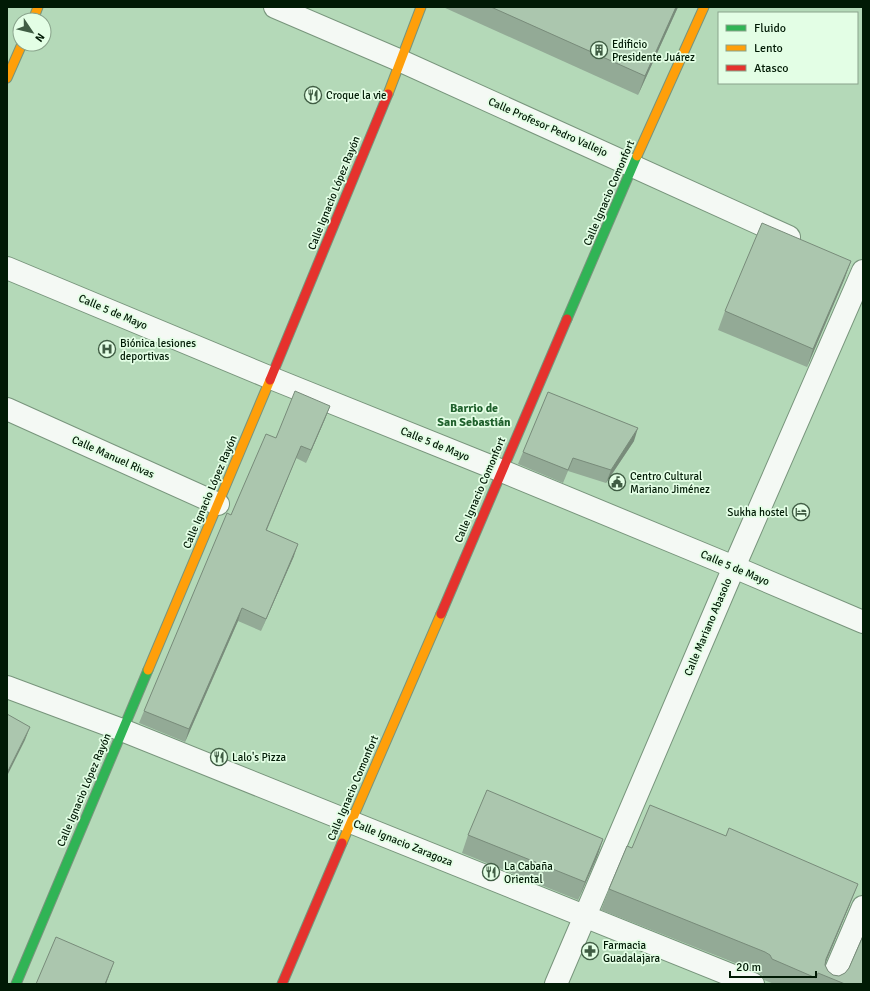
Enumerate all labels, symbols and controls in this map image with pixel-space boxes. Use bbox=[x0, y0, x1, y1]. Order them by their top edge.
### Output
north arrow bbox=[12, 12, 52, 52]
legend bbox=[718, 12, 858, 84]
text: Fluido bbox=[754, 21, 786, 36]
text: N bbox=[32, 31, 47, 44]
place label: Edificio Presidente Juárez bbox=[612, 38, 695, 64]
building icon: Edificio Presidente Juárez bbox=[589, 40, 609, 60]
text: Lento bbox=[754, 41, 783, 56]
text: Atasco bbox=[754, 61, 789, 76]
restaurant icon: Croque la vie bbox=[303, 85, 323, 105]
place label: Croque la vie bbox=[326, 89, 387, 102]
street label: Calle Profesor Pedro Vallejo bbox=[486, 95, 610, 159]
street label: Calle Ignacio López Rayón bbox=[305, 134, 363, 252]
street label: Calle Ignacio Comonfort bbox=[581, 138, 637, 248]
street label: Calle 5 de Mayo bbox=[77, 292, 150, 332]
place label: Biónica lesiones deportivas bbox=[120, 337, 196, 363]
hospital icon: Biónica lesiones deportivas bbox=[97, 339, 117, 359]
district label: Barrio de San Sebastián bbox=[437, 401, 511, 430]
street label: Calle 5 de Mayo bbox=[399, 424, 472, 464]
street label: Calle Manuel Rivas bbox=[70, 433, 156, 481]
street label: Calle Ignacio López Rayón bbox=[180, 433, 240, 551]
street label: Calle Ignacio Comonfort bbox=[452, 435, 508, 545]
place label: Centro Cultural Mariano Jiménez bbox=[630, 470, 710, 496]
public building icon: Centro Cultural Mariano Jiménez bbox=[607, 472, 627, 492]
hotel icon: Sukha hostel bbox=[791, 502, 811, 522]
place label: Sukha hostel bbox=[727, 506, 788, 519]
street label: Calle 5 de Mayo bbox=[699, 548, 772, 588]
street label: Calle Mariano Abasolo bbox=[681, 576, 735, 678]
street label: Calle Ignacio López Rayón bbox=[54, 731, 114, 849]
street label: Calle Ignacio Comonfort bbox=[325, 733, 381, 843]
restaurant icon: Lalo's Pizza bbox=[209, 747, 229, 767]
place label: Lalo's Pizza bbox=[232, 751, 287, 764]
street label: Calle Ignacio Zaragoza bbox=[351, 817, 455, 869]
place label: La Cabaña Oriental bbox=[504, 860, 553, 886]
restaurant icon: La Cabaña Oriental bbox=[481, 862, 501, 882]
place label: Farmacia Guadalajara bbox=[603, 939, 660, 965]
pharmacy icon: Farmacia Guadalajara bbox=[580, 941, 600, 961]
scale bar bbox=[730, 953, 816, 979]
text: 20 m bbox=[736, 960, 761, 975]

